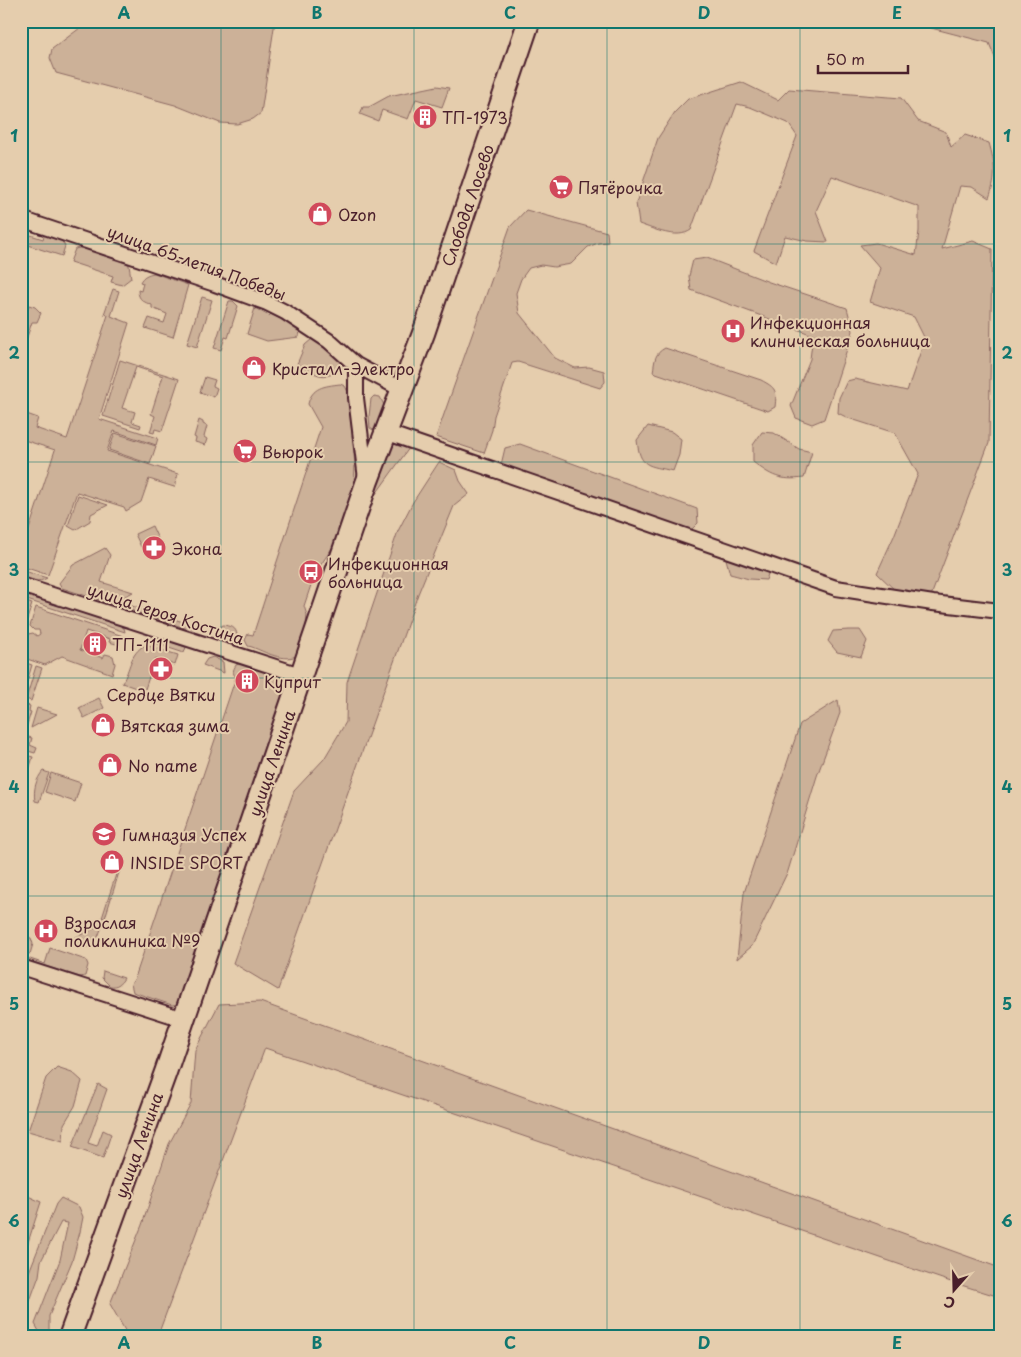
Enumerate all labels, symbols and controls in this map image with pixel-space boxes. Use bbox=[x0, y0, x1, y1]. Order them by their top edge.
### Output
text: A bbox=[118, 0, 131, 24]
text: B bbox=[312, 0, 323, 24]
text: C bbox=[504, 0, 516, 24]
text: D bbox=[698, 0, 710, 24]
text: E bbox=[892, 0, 902, 24]
scale bar bbox=[818, 42, 908, 74]
text: 50 m bbox=[826, 47, 865, 70]
building icon: ТП-1973 bbox=[412, 104, 438, 130]
place label: ТП-1973 bbox=[442, 105, 508, 129]
text: 1 bbox=[10, 123, 18, 147]
text: 1 bbox=[1003, 123, 1011, 147]
street label: Слобода Лосево bbox=[435, 141, 499, 269]
supermarket icon: Пятёрочка bbox=[548, 174, 574, 200]
place label: Пятёрочка bbox=[578, 175, 663, 199]
shop icon: Ozon bbox=[307, 201, 333, 227]
place label: Ozon bbox=[338, 202, 376, 226]
street label: улица 65-летия Победы bbox=[104, 218, 290, 306]
place label: Инфекционная клиническая больница bbox=[750, 310, 930, 352]
hospital icon: Инфекционная клиническая больница bbox=[720, 318, 746, 344]
text: 2 bbox=[8, 340, 20, 364]
text: 2 bbox=[1001, 340, 1013, 364]
shop icon: Кристалл-Электро bbox=[241, 355, 267, 381]
place label: Кристалл-Электро bbox=[272, 356, 414, 380]
supermarket icon: Вьюрок bbox=[232, 438, 258, 464]
place label: Вьюрок bbox=[262, 439, 323, 463]
pharmacy icon: Экона bbox=[141, 535, 167, 561]
place label: Экона bbox=[172, 536, 222, 560]
place label: Инфекционная больница bbox=[328, 551, 449, 593]
text: 3 bbox=[9, 557, 19, 581]
text: 3 bbox=[1002, 557, 1012, 581]
bus stop icon: Инфекционная больница bbox=[298, 559, 324, 585]
street label: улица Героя Костина bbox=[84, 576, 248, 650]
building icon: ТП-1111 bbox=[82, 631, 108, 657]
place label: ТП-1111 bbox=[112, 632, 169, 656]
pharmacy icon: Сердце Вятки bbox=[148, 656, 174, 682]
building icon: Куприт bbox=[234, 668, 260, 694]
place label: Куприт bbox=[264, 669, 321, 693]
place label: Сердце Вятки bbox=[106, 682, 216, 706]
street label: улица Ленина bbox=[242, 707, 300, 819]
shop icon: Вятская зима bbox=[90, 712, 116, 738]
place label: Вятская зима bbox=[120, 713, 229, 737]
shop icon: No name bbox=[97, 752, 123, 778]
place label: No name bbox=[128, 753, 198, 777]
text: 4 bbox=[9, 774, 20, 798]
text: 4 bbox=[1002, 774, 1013, 798]
school or university icon: Гимназия Успех bbox=[91, 821, 117, 847]
place label: Гимназия Успех bbox=[122, 822, 247, 846]
shop icon: INSIDE SPORT bbox=[99, 849, 125, 875]
place label: INSIDE SPORT bbox=[130, 850, 243, 874]
place label: Взрослая поликлиника №9 bbox=[64, 910, 200, 952]
hospital icon: Взрослая поликлиника №9 bbox=[33, 918, 59, 944]
text: 5 bbox=[9, 991, 19, 1015]
text: 5 bbox=[1002, 991, 1012, 1015]
street label: улица Ленина bbox=[108, 1089, 168, 1201]
text: 6 bbox=[8, 1208, 20, 1232]
text: 6 bbox=[1001, 1208, 1013, 1232]
north arrow bbox=[928, 1264, 978, 1314]
text: С bbox=[941, 1291, 958, 1314]
text: A bbox=[118, 1330, 131, 1354]
text: B bbox=[312, 1330, 323, 1354]
text: C bbox=[504, 1330, 516, 1354]
text: D bbox=[698, 1330, 710, 1354]
text: E bbox=[892, 1330, 902, 1354]

